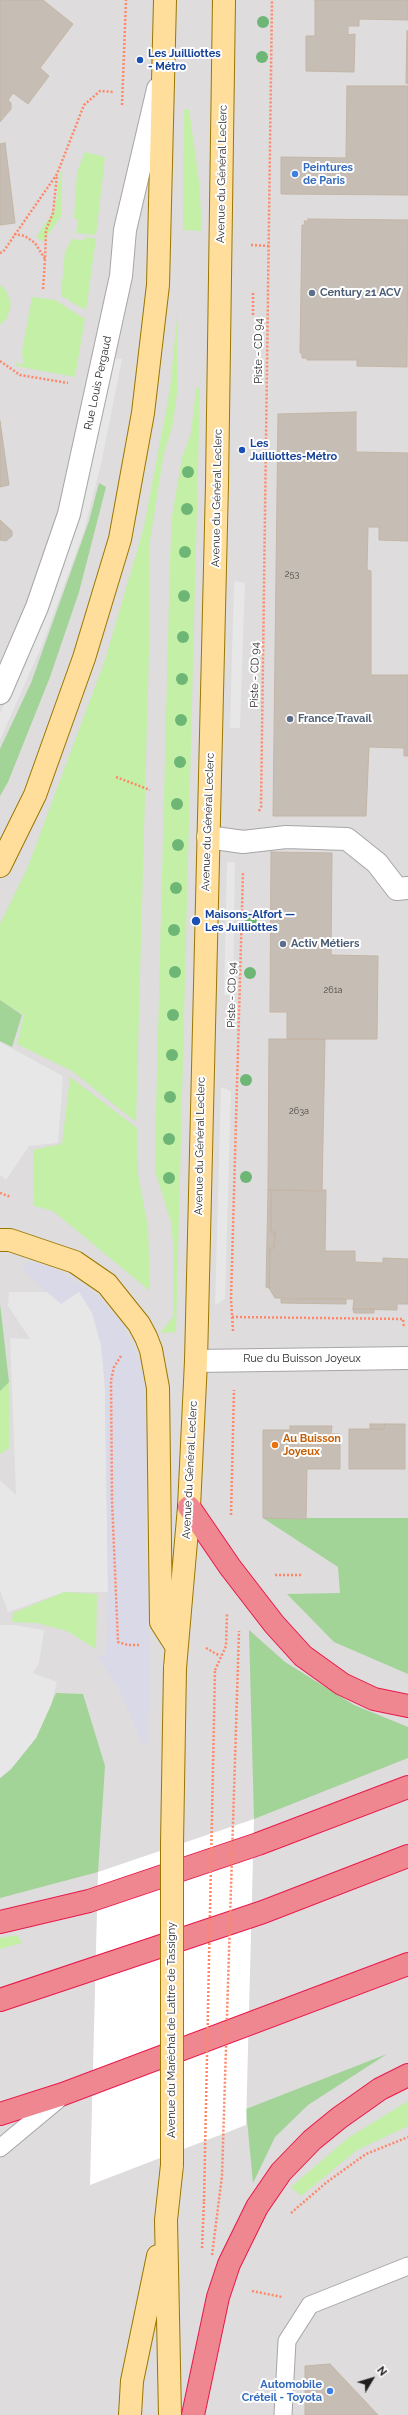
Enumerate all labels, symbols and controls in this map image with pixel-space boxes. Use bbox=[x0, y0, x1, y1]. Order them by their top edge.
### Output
place label: Les Juilliottes - Métro bbox=[148, 47, 221, 73]
marker: Les Juilliottes - Métro bbox=[135, 55, 145, 65]
street label: Avenue du Général Leclerc bbox=[214, 105, 230, 243]
place label: Peintures de Paris bbox=[303, 161, 353, 187]
marker: Peintures de Paris bbox=[290, 169, 300, 179]
place label: Century 21 ACV bbox=[320, 286, 401, 300]
marker: Century 21 ACV bbox=[307, 288, 317, 298]
street label: Piste - CD 94 bbox=[252, 318, 266, 384]
street label: Rue Louis Pergaud bbox=[82, 335, 114, 431]
street label: Avenue du Général Leclerc bbox=[209, 429, 225, 567]
place label: Les Juilliottes-Métro bbox=[250, 437, 337, 463]
marker: Les Juilliottes-Métro bbox=[237, 445, 247, 455]
house number: 253 bbox=[285, 569, 299, 579]
street label: Piste - CD 94 bbox=[248, 642, 262, 708]
place label: France Travail bbox=[298, 712, 372, 726]
marker: France Travail bbox=[285, 714, 295, 724]
street label: Avenue du Général Leclerc bbox=[199, 753, 217, 891]
place label: Maisons-Alfort — Les Juilliottes bbox=[205, 908, 295, 934]
marker: Maisons-Alfort — Les Juilliottes bbox=[190, 915, 202, 927]
place label: Activ Métiers bbox=[291, 937, 359, 951]
marker: Activ Métiers bbox=[278, 939, 288, 949]
street label: Piste - CD 94 bbox=[225, 962, 239, 1028]
house number: 261a bbox=[324, 985, 342, 995]
street label: Avenue du Général Leclerc bbox=[192, 1077, 208, 1215]
house number: 263a bbox=[289, 1106, 309, 1116]
street label: Rue du Buisson Joyeux bbox=[243, 1352, 361, 1366]
street label: Avenue du Général Leclerc bbox=[180, 1401, 200, 1539]
place label: Au Buisson Joyeux bbox=[283, 1432, 341, 1458]
marker: Au Buisson Joyeux bbox=[270, 1440, 280, 1450]
street label: Avenue du Maréchal de Lattre de Tassigny bbox=[165, 1922, 179, 2138]
north arrow bbox=[352, 2359, 392, 2399]
text: N bbox=[374, 2364, 390, 2379]
place label: Automobile Créteil - Toyota bbox=[242, 2378, 322, 2404]
marker: Automobile Créteil - Toyota bbox=[325, 2386, 335, 2396]

